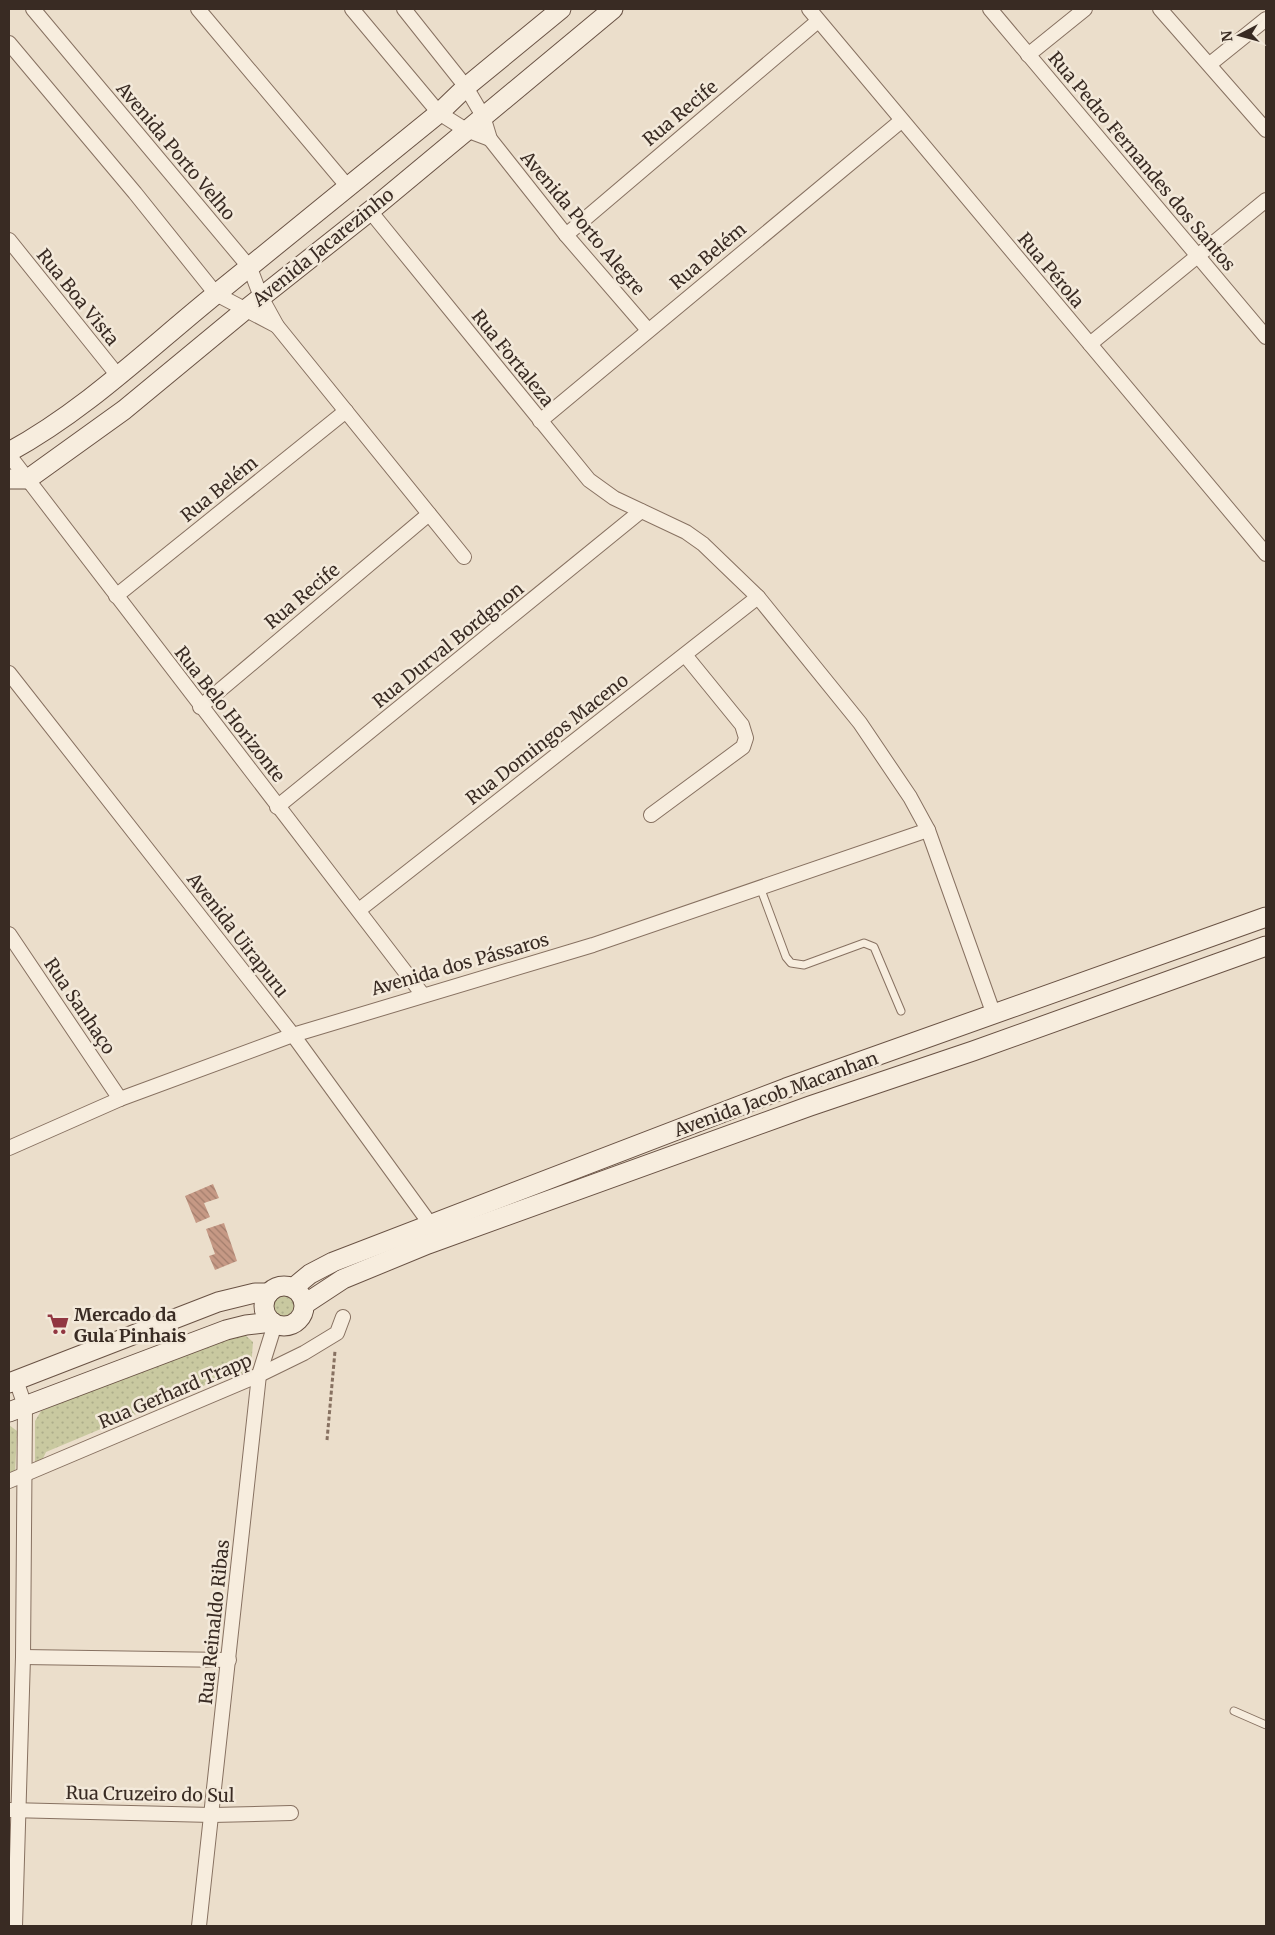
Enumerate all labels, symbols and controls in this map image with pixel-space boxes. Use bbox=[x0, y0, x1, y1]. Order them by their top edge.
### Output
north arrow bbox=[1215, 10, 1265, 60]
text: N bbox=[1218, 30, 1237, 43]
street label: Rua Pedro Fernandes dos Santos bbox=[1043, 47, 1241, 276]
street label: Rua Recife bbox=[638, 75, 722, 151]
street label: Avenida Porto Velho bbox=[111, 77, 240, 225]
street label: Avenida Porto Alegre bbox=[515, 146, 650, 300]
street label: Avenida Jacarezinho bbox=[247, 183, 398, 312]
street label: Rua Belém bbox=[665, 217, 751, 294]
street label: Rua Pérola bbox=[1013, 228, 1089, 313]
street label: Rua Boa Vista bbox=[32, 244, 124, 350]
street label: Rua Fortaleza bbox=[467, 305, 559, 411]
street label: Rua Belém bbox=[176, 451, 262, 527]
street label: Rua Recife bbox=[260, 558, 344, 634]
street label: Rua Durval Bordgnon bbox=[368, 577, 528, 713]
street label: Rua Belo Horizonte bbox=[170, 641, 290, 787]
street label: Rua Domingos Maceno bbox=[461, 668, 633, 810]
street label: Avenida Uirapuru bbox=[182, 867, 294, 1002]
street label: Avenida dos Pássaros bbox=[368, 928, 552, 1001]
street label: Rua Sanhaço bbox=[39, 954, 121, 1058]
street label: Avenida Jacob Macanhan bbox=[670, 1046, 881, 1142]
place label: Mercado da Gula Pinhais bbox=[74, 1303, 186, 1347]
supermarket icon: Mercado da Gula Pinhais bbox=[45, 1311, 71, 1337]
street label: Rua Gerhard Trapp bbox=[95, 1348, 255, 1434]
street label: Rua Reinaldo Ribas bbox=[194, 1538, 234, 1706]
street label: Rua Cruzeiro do Sul bbox=[65, 1781, 235, 1807]

